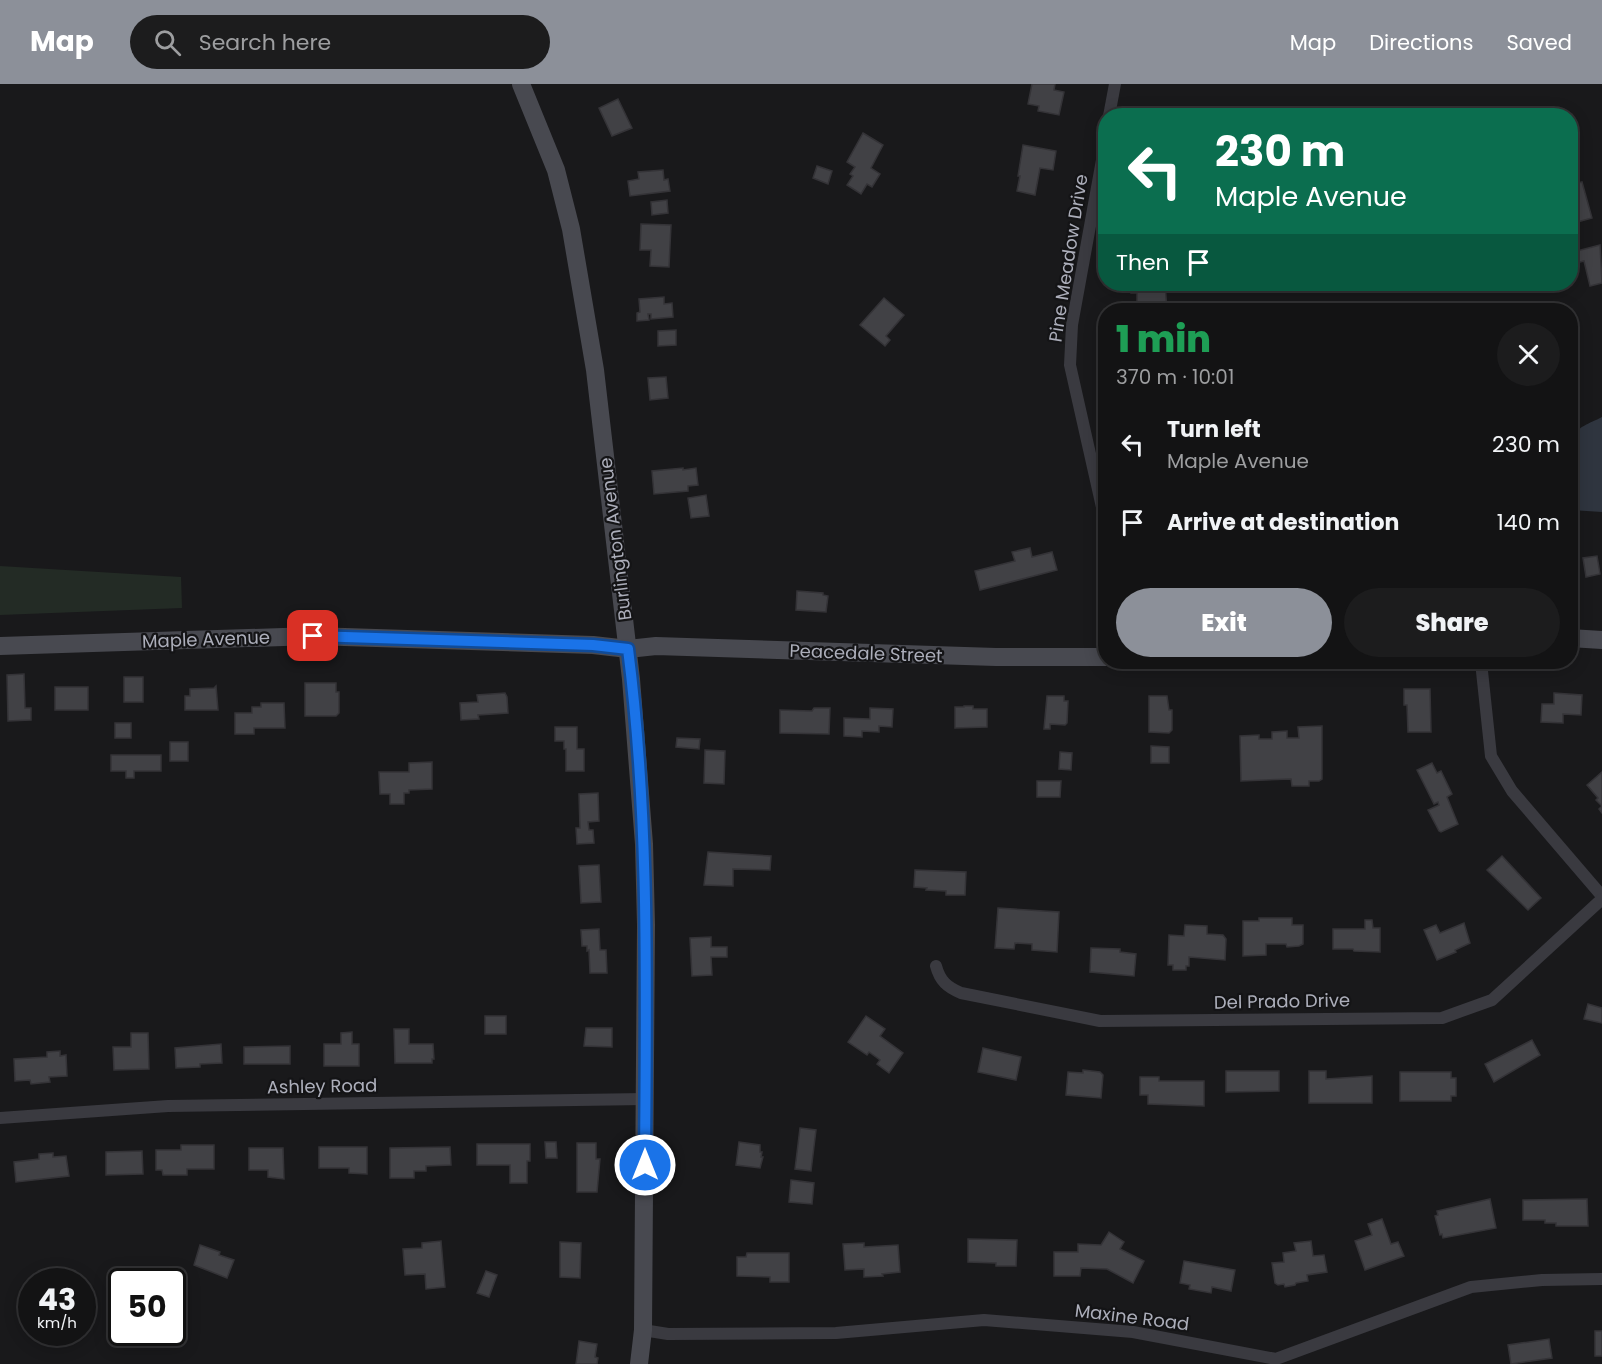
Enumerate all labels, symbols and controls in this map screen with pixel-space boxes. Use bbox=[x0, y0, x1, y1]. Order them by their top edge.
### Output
search box bbox=[130, 15, 550, 69]
text: Map bbox=[30, 22, 94, 61]
icon: search bbox=[151, 26, 184, 59]
text: Search here bbox=[199, 27, 331, 58]
text: Map bbox=[1290, 28, 1336, 57]
text: Directions bbox=[1369, 28, 1473, 57]
text: Saved bbox=[1506, 28, 1572, 57]
text: 230 m bbox=[1215, 122, 1345, 181]
icon: left bbox=[1116, 132, 1194, 210]
street label: Pine Meadow Drive bbox=[1042, 172, 1094, 344]
text: Maple Avenue bbox=[1215, 178, 1407, 215]
icon: arrive bbox=[1182, 246, 1215, 279]
text: Then bbox=[1116, 247, 1170, 278]
text: 1 min bbox=[1116, 314, 1211, 365]
button: close bbox=[1497, 323, 1560, 386]
text: 370 m · 10:01 bbox=[1116, 363, 1234, 391]
text: Turn left bbox=[1167, 414, 1261, 445]
icon: left bbox=[1116, 428, 1149, 461]
text: 230 m bbox=[1492, 429, 1560, 460]
text: Maple Avenue bbox=[1167, 447, 1309, 475]
street label: Burlington Avenue bbox=[593, 456, 637, 622]
icon: arrive bbox=[1116, 506, 1149, 539]
text: Arrive at destination bbox=[1167, 507, 1399, 538]
text: 140 m bbox=[1497, 507, 1560, 538]
button: Exit bbox=[1116, 588, 1332, 657]
button: Share bbox=[1344, 588, 1560, 657]
pin bbox=[287, 610, 338, 661]
icon: arrive bbox=[296, 619, 329, 652]
street label: Maple Avenue bbox=[142, 624, 270, 654]
street label: Peacedale Street bbox=[789, 638, 943, 668]
street label: Del Prado Drive bbox=[1214, 987, 1350, 1015]
street label: Ashley Road bbox=[267, 1073, 377, 1099]
position arrow bbox=[613, 1133, 677, 1197]
speed limit sign: 50 bbox=[108, 1268, 186, 1346]
text: 43 bbox=[38, 1278, 76, 1321]
street label: Maxine Road bbox=[1073, 1298, 1191, 1336]
text: km/h bbox=[37, 1312, 77, 1333]

